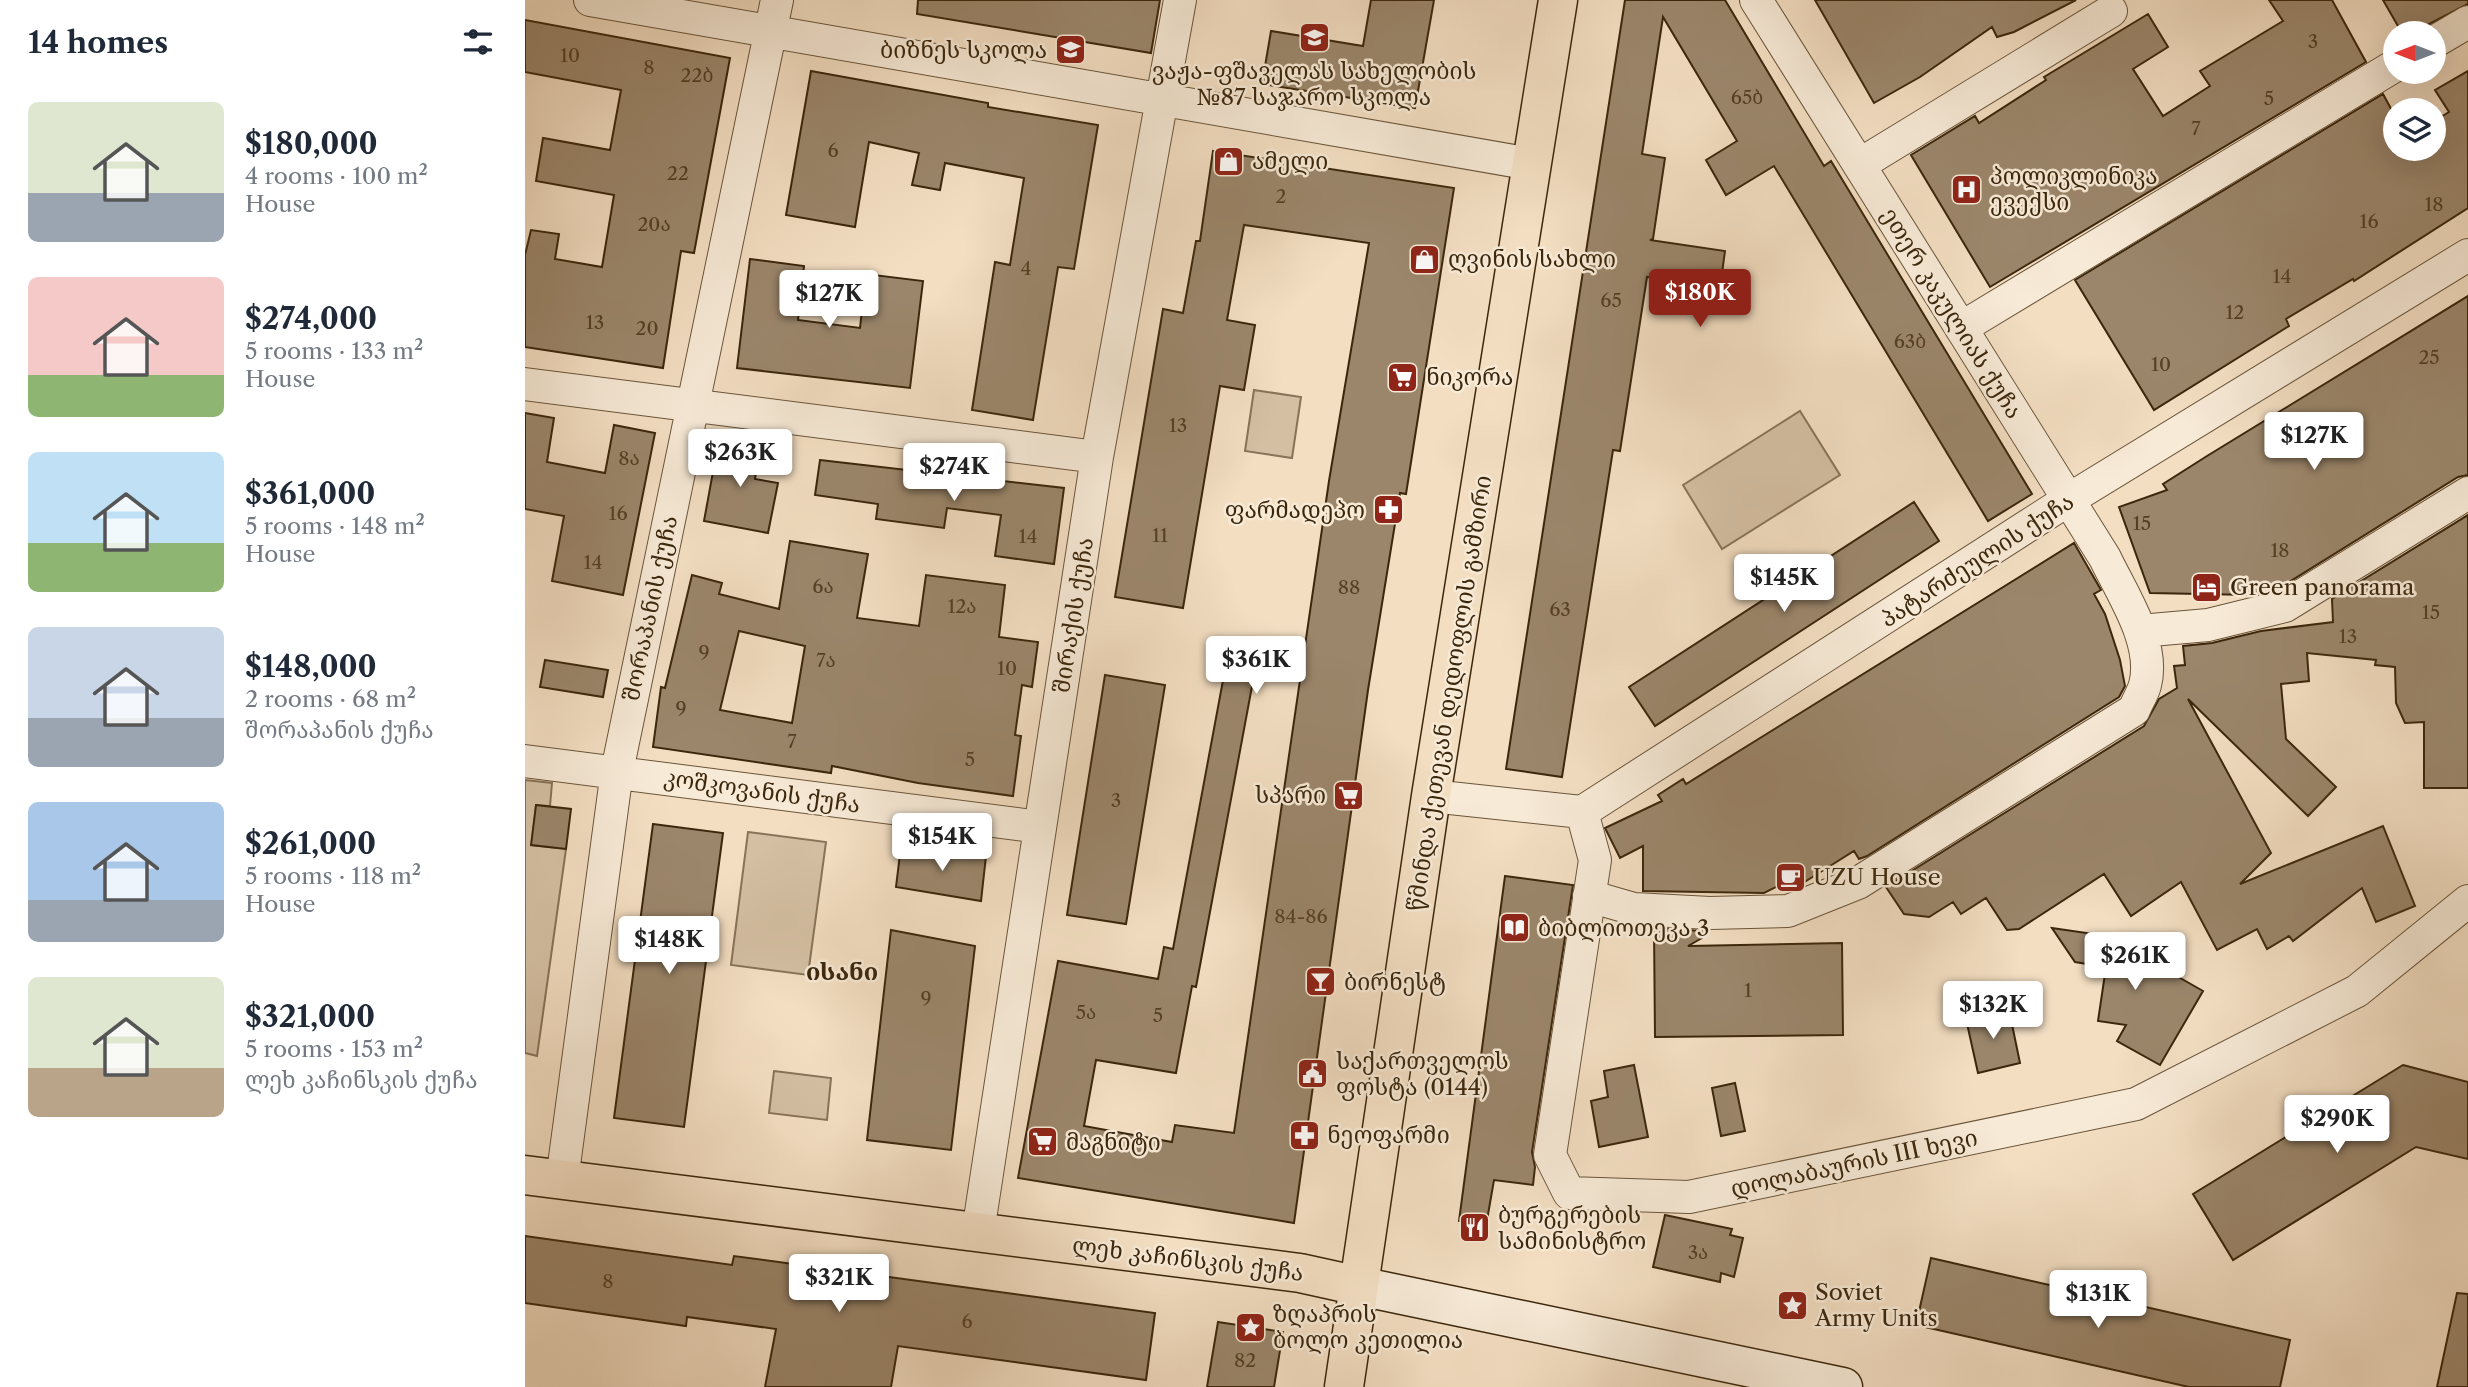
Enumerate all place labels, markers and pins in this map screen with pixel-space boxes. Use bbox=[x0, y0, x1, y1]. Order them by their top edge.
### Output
school or university icon: ვაჟა-ფშაველას სახელობის №87 საჯარო სკოლა bbox=[1297, 20, 1331, 54]
school or university icon: ბიზნეს სკოლა bbox=[1053, 33, 1087, 67]
place label: ბიზნეს სკოლა bbox=[880, 36, 1047, 64]
place label: ვაჟა-ფშაველას სახელობის №87 საჯარო სკოლა bbox=[1152, 57, 1476, 111]
shop icon: ამელი bbox=[1212, 144, 1246, 178]
place label: ამელი bbox=[1252, 147, 1328, 175]
place label: პოლიკლინიკა ევექსი bbox=[1990, 162, 2158, 216]
hospital icon: პოლიკლინიკა ევექსი bbox=[1950, 172, 1984, 206]
shop icon: ღვინის სახლი bbox=[1408, 242, 1442, 276]
place label: ღვინის სახლი bbox=[1448, 245, 1616, 273]
pin: $127K bbox=[780, 270, 878, 330]
pin: $180K bbox=[1651, 270, 1749, 329]
supermarket icon: ნიკორა bbox=[1386, 360, 1420, 394]
place label: ნიკორა bbox=[1426, 363, 1513, 391]
pin: $127K bbox=[2265, 412, 2363, 472]
pin: $263K bbox=[691, 430, 789, 489]
pin: $274K bbox=[905, 444, 1003, 503]
pharmacy icon: ფარმადეპო bbox=[1371, 493, 1405, 527]
place label: ფარმადეპო bbox=[1225, 496, 1365, 524]
pin: $145K bbox=[1735, 554, 1833, 614]
hotel icon: Green panorama bbox=[2190, 570, 2224, 604]
place label: Green panorama bbox=[2230, 573, 2415, 601]
pin: $361K bbox=[1207, 636, 1305, 696]
supermarket icon: სპარი bbox=[1332, 778, 1366, 812]
place label: სპარი bbox=[1255, 781, 1326, 809]
pin: $154K bbox=[893, 814, 991, 873]
cafe icon: UZU House bbox=[1773, 860, 1807, 894]
place label: UZU House bbox=[1813, 863, 1941, 891]
library icon: ბიბლიოთეკა 3 bbox=[1498, 911, 1532, 945]
place label: ბიბლიოთეკა 3 bbox=[1538, 914, 1709, 942]
pin: $148K bbox=[620, 916, 718, 976]
pin: $261K bbox=[2086, 932, 2184, 992]
bar icon: ბირნესტ bbox=[1304, 965, 1338, 999]
place label: ბირნესტ bbox=[1344, 968, 1446, 996]
pin: $132K bbox=[1944, 982, 2042, 1041]
place label: საქართველოს ფოსტა (0144) bbox=[1336, 1047, 1509, 1101]
public building icon: საქართველოს ფოსტა (0144) bbox=[1296, 1057, 1330, 1091]
pin: $290K bbox=[2288, 1096, 2386, 1155]
pharmacy icon: ნეოფარმი bbox=[1287, 1118, 1321, 1152]
place label: ნეოფარმი bbox=[1327, 1121, 1450, 1149]
supermarket icon: მაგნიტი bbox=[1026, 1125, 1060, 1159]
place label: მაგნიტი bbox=[1066, 1128, 1161, 1156]
place label: ბურგერების სამინისტრო bbox=[1498, 1201, 1646, 1255]
restaurant icon: ბურგერების სამინისტრო bbox=[1458, 1211, 1492, 1245]
pin: $321K bbox=[790, 1254, 888, 1314]
pin: $131K bbox=[2049, 1270, 2147, 1330]
place label: Soviet Army Units bbox=[1814, 1278, 1937, 1332]
place icon: Soviet Army Units bbox=[1775, 1288, 1809, 1322]
place label: ზღაპრის ბოლო კეთილია bbox=[1273, 1300, 1463, 1354]
place icon: ზღაპრის ბოლო კეთილია bbox=[1233, 1310, 1267, 1344]

